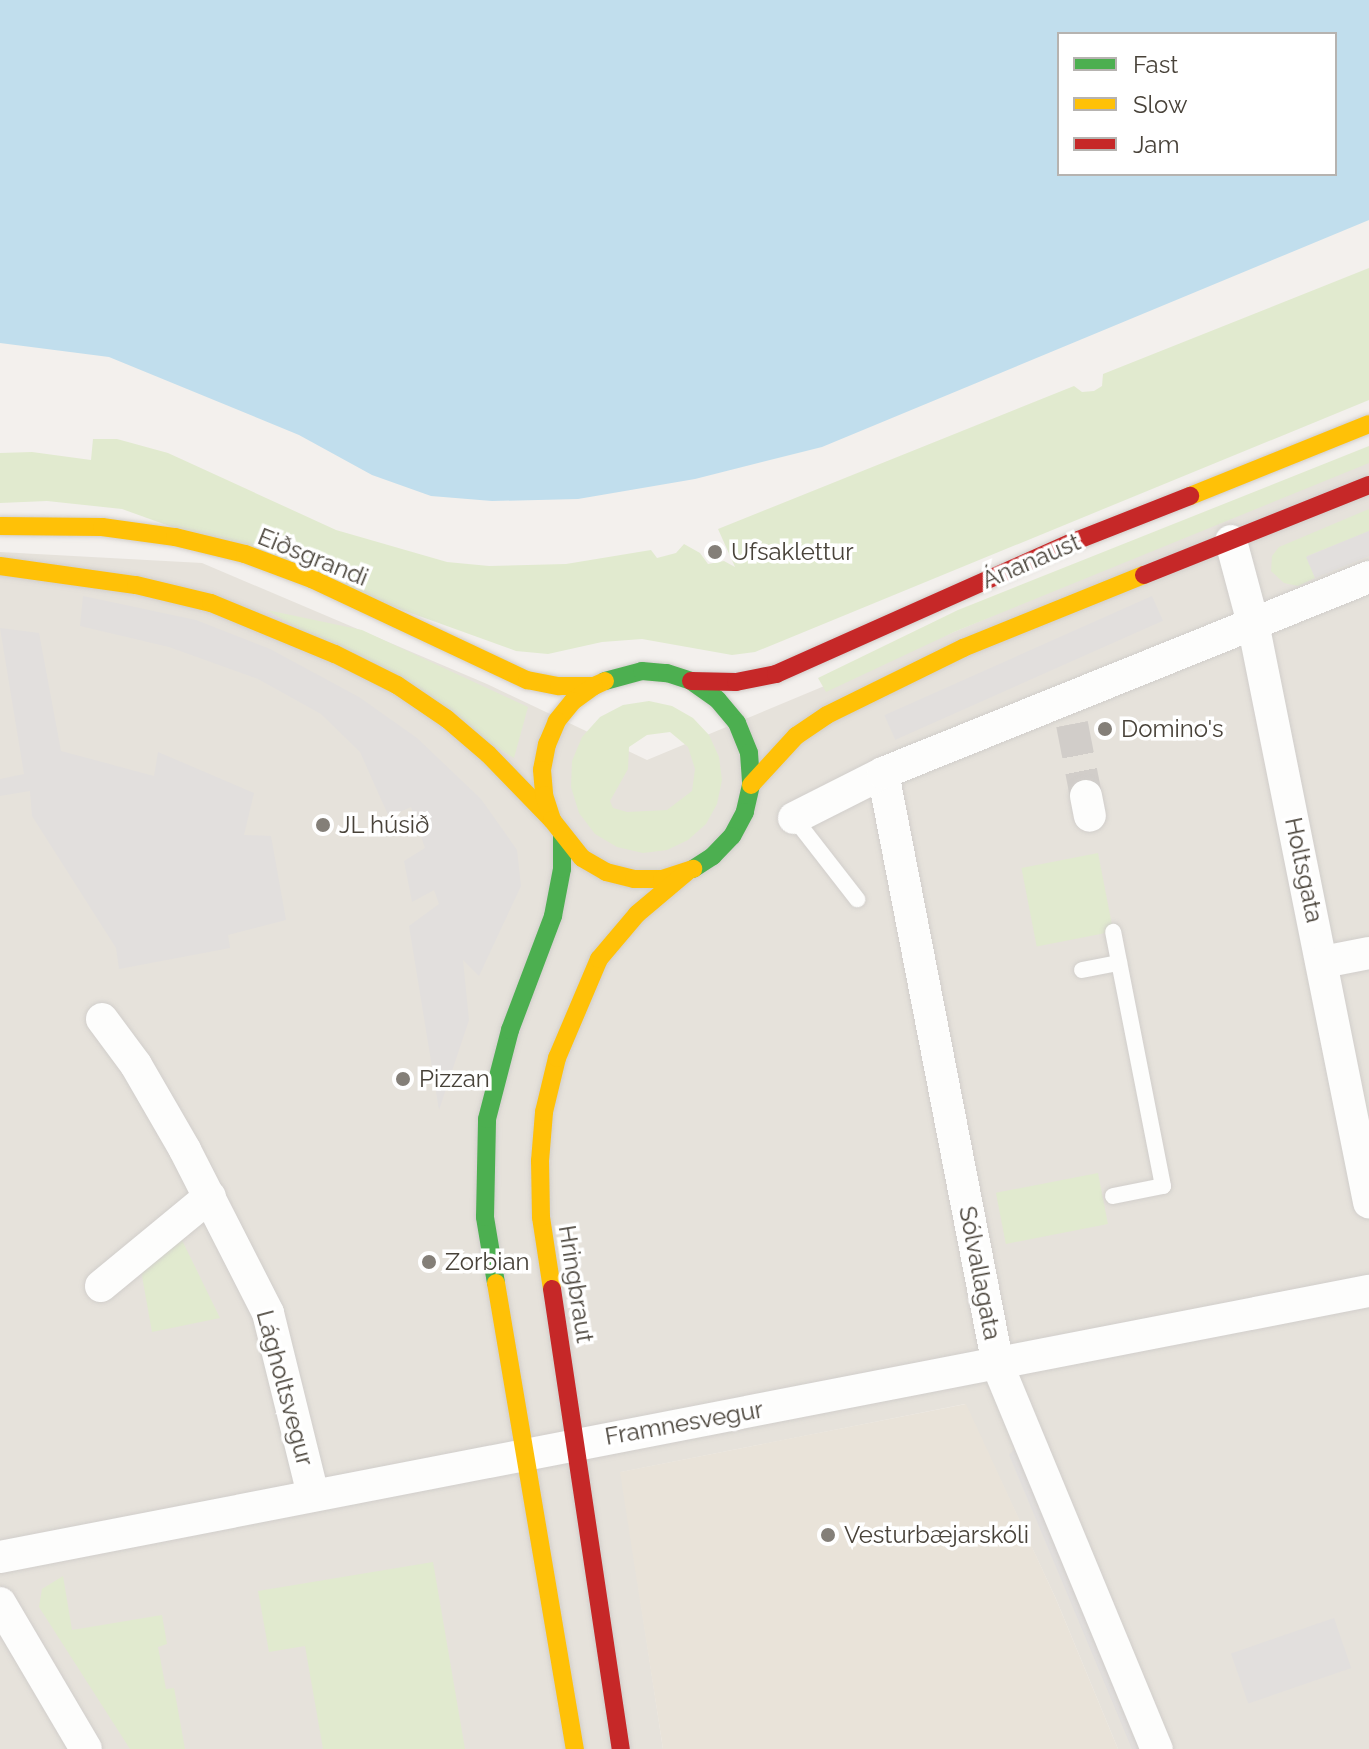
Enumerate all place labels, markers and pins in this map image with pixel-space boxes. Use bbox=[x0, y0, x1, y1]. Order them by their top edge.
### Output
place label: Ufsaklettur bbox=[731, 538, 854, 566]
marker: Ufsaklettur bbox=[706, 543, 724, 561]
place label: Domino's bbox=[1121, 715, 1224, 743]
marker: Domino's bbox=[1096, 720, 1114, 738]
place label: JL húsið bbox=[339, 811, 430, 839]
marker: JL húsið bbox=[314, 816, 332, 834]
place label: Pizzan bbox=[419, 1065, 490, 1093]
marker: Pizzan bbox=[394, 1070, 412, 1088]
place label: Zorbian bbox=[445, 1248, 530, 1276]
marker: Zorbian bbox=[420, 1253, 438, 1271]
place label: Vesturbæjarskóli bbox=[844, 1521, 1029, 1549]
marker: Vesturbæjarskóli bbox=[819, 1526, 837, 1544]

